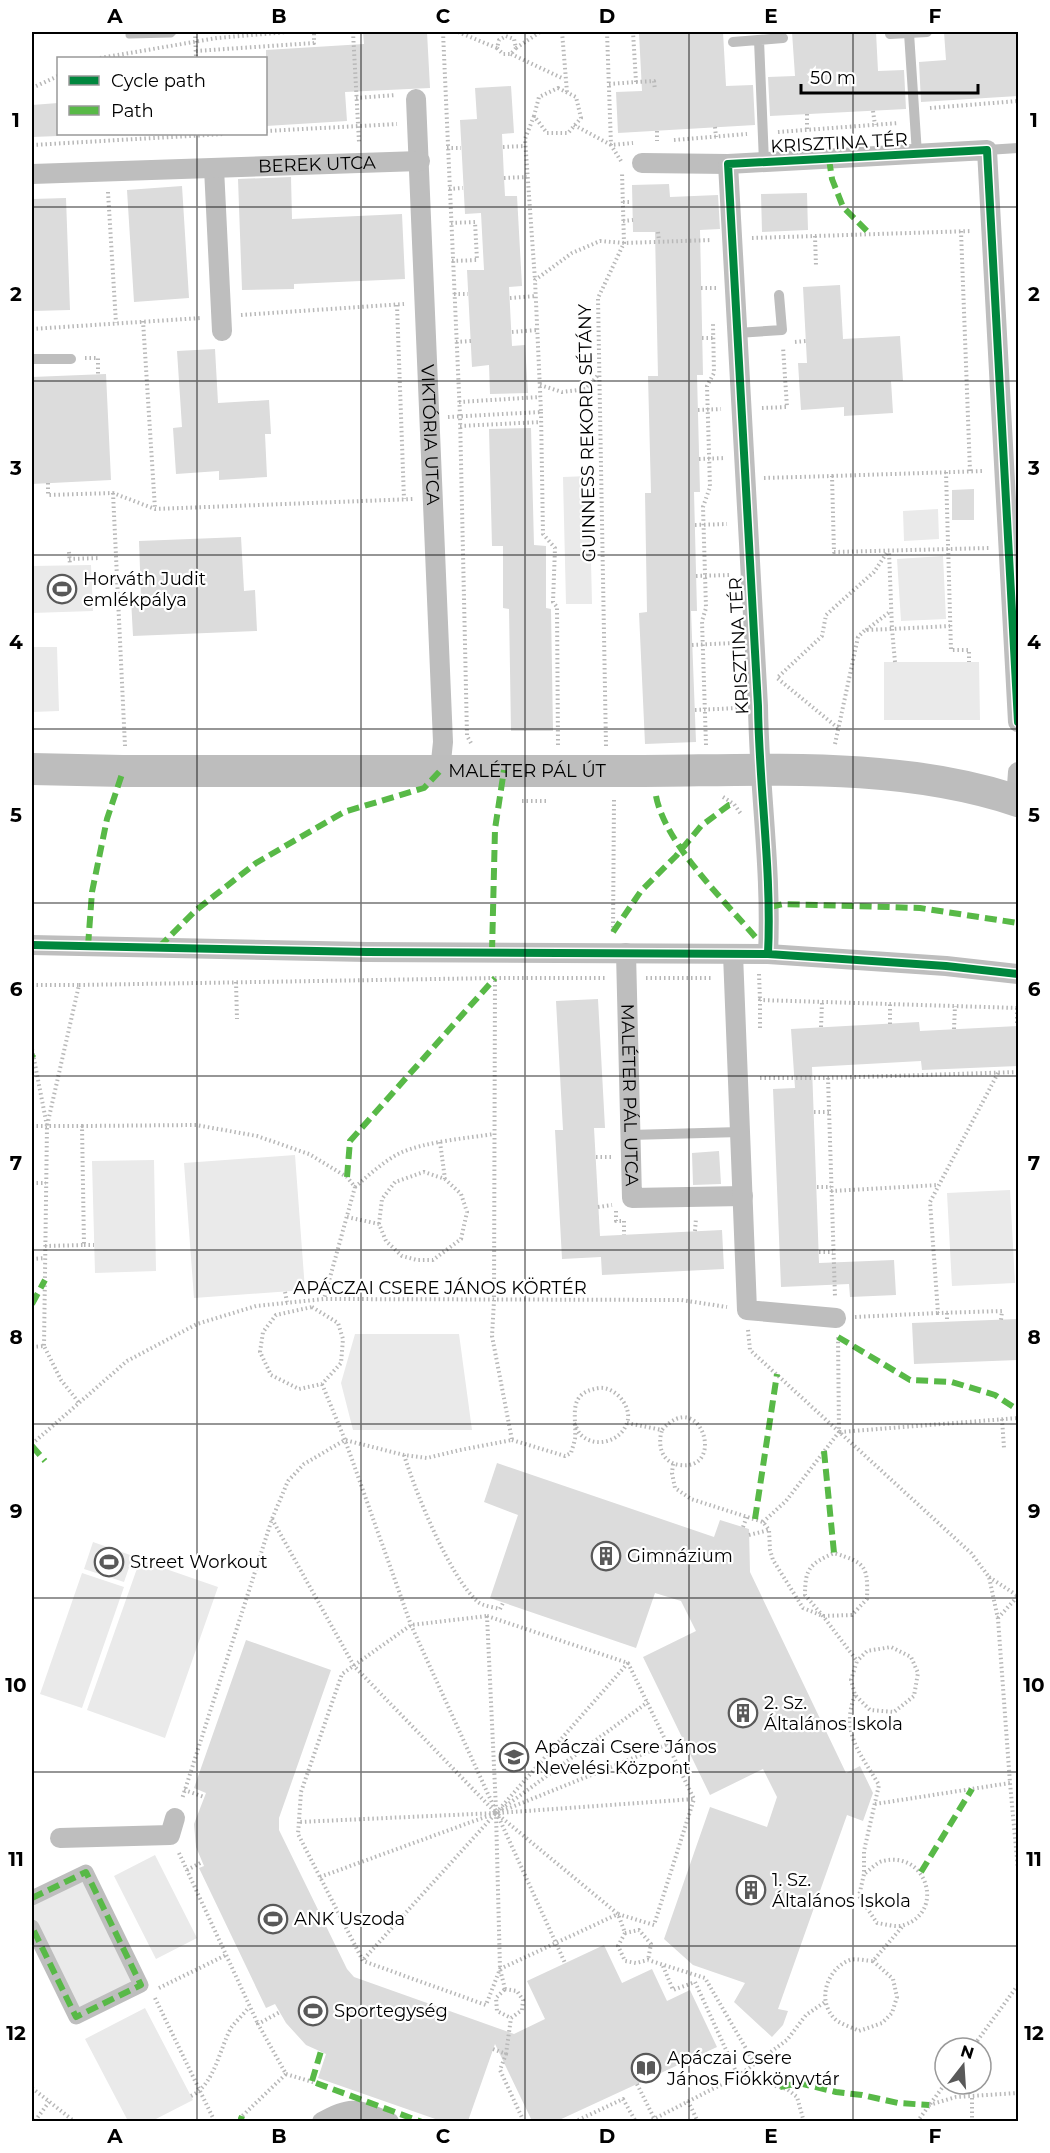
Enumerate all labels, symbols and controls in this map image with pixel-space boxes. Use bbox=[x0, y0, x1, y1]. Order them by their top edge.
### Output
text: A bbox=[106, 4, 123, 28]
text: B bbox=[271, 4, 287, 28]
text: C bbox=[436, 4, 451, 28]
text: D bbox=[599, 4, 615, 28]
text: E bbox=[764, 4, 778, 28]
text: F bbox=[929, 4, 942, 28]
legend bbox=[57, 57, 267, 135]
scale bar bbox=[801, 57, 978, 95]
text: 50 m bbox=[810, 67, 856, 89]
text: Cycle path bbox=[111, 70, 206, 92]
text: Path bbox=[111, 100, 154, 122]
text: 1 bbox=[12, 108, 20, 132]
text: 1 bbox=[1030, 108, 1038, 132]
street label: KRISZTINA TÉR bbox=[770, 128, 908, 158]
street label: BEREK UTCA bbox=[258, 151, 376, 177]
text: 2 bbox=[10, 282, 22, 306]
text: 2 bbox=[1028, 282, 1040, 306]
street label: GUINNESS REKORD SÉTÁNY bbox=[574, 303, 600, 562]
street label: VIKTÓRIA UTCA bbox=[416, 364, 444, 506]
text: 3 bbox=[9, 456, 22, 480]
text: 3 bbox=[1027, 456, 1040, 480]
place label: Horváth Judit emlékpálya bbox=[83, 568, 206, 611]
sports icon: Horváth Judit emlékpálya bbox=[46, 573, 78, 605]
street label: KRISZTINA TÉR bbox=[724, 577, 754, 715]
text: 4 bbox=[9, 630, 23, 654]
text: 4 bbox=[1027, 630, 1041, 654]
street label: MALÉTER PÁL ÚT bbox=[448, 760, 606, 782]
text: 5 bbox=[10, 803, 22, 827]
text: 5 bbox=[1028, 803, 1040, 827]
text: 6 bbox=[10, 977, 23, 1001]
text: 6 bbox=[1028, 977, 1041, 1001]
street label: MALÉTER PÁL UTCA bbox=[616, 1003, 643, 1187]
text: 7 bbox=[10, 1151, 22, 1175]
text: 7 bbox=[1028, 1151, 1040, 1175]
street label: APÁCZAI CSERE JÁNOS KÖRTÉR bbox=[293, 1277, 587, 1299]
text: 8 bbox=[9, 1325, 23, 1349]
text: 8 bbox=[1027, 1325, 1041, 1349]
text: 9 bbox=[10, 1499, 22, 1523]
text: 9 bbox=[1028, 1499, 1040, 1523]
building icon: Gimnázium bbox=[590, 1540, 622, 1572]
place label: Gimnázium bbox=[627, 1545, 733, 1567]
sports icon: Street Workout bbox=[93, 1546, 125, 1578]
place label: Street Workout bbox=[130, 1551, 268, 1573]
text: 10 bbox=[5, 1673, 27, 1697]
text: 10 bbox=[1023, 1673, 1045, 1697]
place label: 2. Sz. Általános Iskola bbox=[764, 1692, 903, 1735]
building icon: 2. Sz. Általános Iskola bbox=[727, 1697, 759, 1729]
place label: Apáczai Csere János Nevelési Központ bbox=[535, 1736, 717, 1779]
school or university icon: Apáczai Csere János Nevelési Központ bbox=[498, 1741, 530, 1773]
text: 11 bbox=[8, 1847, 24, 1871]
text: 11 bbox=[1026, 1847, 1042, 1871]
place label: 1. Sz. Általános Iskola bbox=[772, 1869, 911, 1912]
building icon: 1. Sz. Általános Iskola bbox=[735, 1874, 767, 1906]
sports icon: ANK Uszoda bbox=[257, 1903, 289, 1935]
place label: ANK Uszoda bbox=[294, 1908, 405, 1930]
sports icon: Sportegység bbox=[297, 1995, 329, 2027]
place label: Sportegység bbox=[334, 2000, 448, 2022]
text: 12 bbox=[6, 2021, 26, 2045]
text: 12 bbox=[1024, 2021, 1044, 2045]
north arrow bbox=[933, 2036, 993, 2096]
text: N bbox=[958, 2041, 976, 2063]
place label: Apáczai Csere János Fiókkönyvtár bbox=[666, 2047, 840, 2090]
library icon: Apáczai Csere János Fiókkönyvtár bbox=[630, 2052, 662, 2084]
text: A bbox=[106, 2124, 123, 2148]
text: B bbox=[271, 2124, 287, 2148]
text: C bbox=[436, 2124, 451, 2148]
text: D bbox=[599, 2124, 615, 2148]
text: E bbox=[764, 2124, 778, 2148]
text: F bbox=[929, 2124, 942, 2148]

